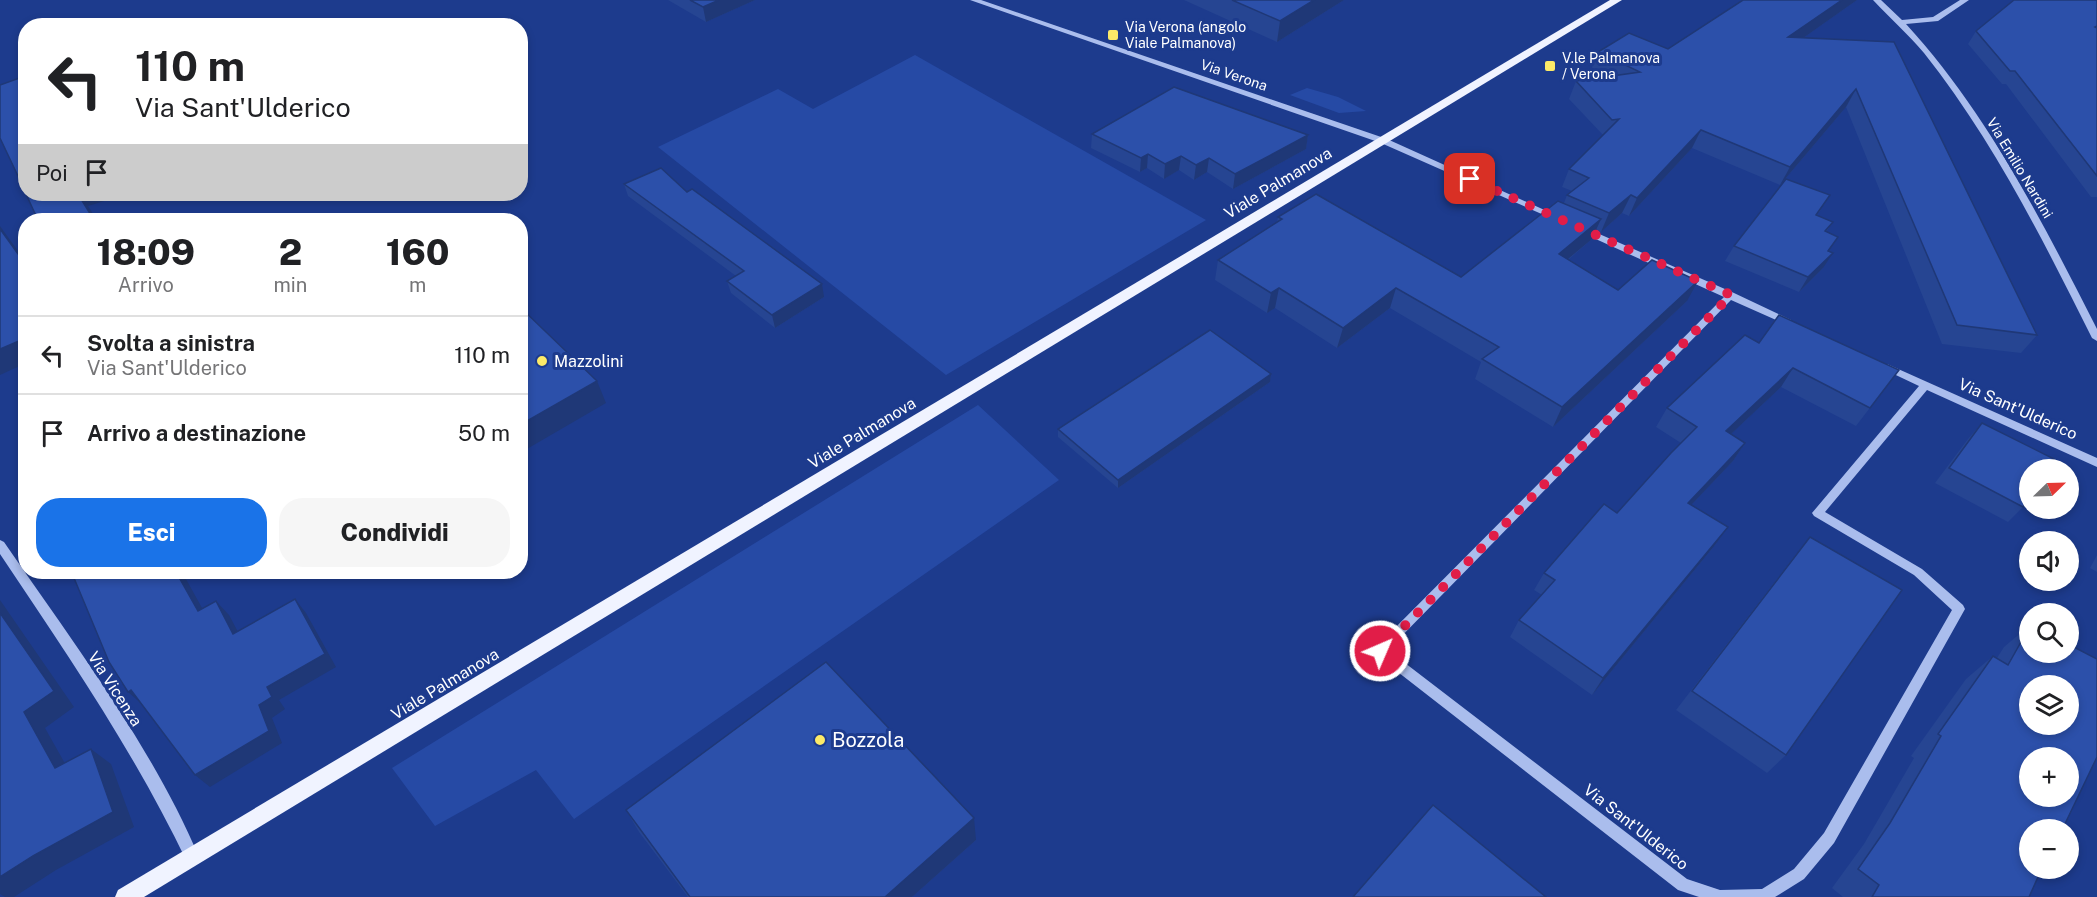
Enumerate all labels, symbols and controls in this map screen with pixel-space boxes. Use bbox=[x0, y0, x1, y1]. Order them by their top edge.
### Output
place label: Via Verona (angolo Viale Palmanova) bbox=[1125, 19, 1246, 51]
marker: Via Verona (angolo Viale Palmanova) bbox=[1106, 28, 1120, 42]
text: 110 m bbox=[135, 41, 245, 90]
icon: left bbox=[36, 42, 114, 120]
place label: V.le Palmanova / Verona bbox=[1562, 50, 1660, 82]
street label: Via Verona bbox=[1199, 56, 1269, 94]
marker: V.le Palmanova / Verona bbox=[1543, 59, 1557, 73]
text: Via Sant'Ulderico bbox=[135, 91, 351, 123]
street label: Via Emilio Nardini bbox=[1984, 115, 2056, 221]
street label: Viale Palmanova bbox=[1221, 143, 1335, 223]
pin bbox=[1444, 153, 1495, 204]
icon: arrive bbox=[80, 156, 113, 189]
text: Poi bbox=[36, 160, 68, 186]
icon: arrive bbox=[1453, 162, 1486, 195]
text: 18:09 bbox=[96, 231, 195, 273]
text: 2 bbox=[279, 231, 302, 273]
text: 160 bbox=[386, 231, 450, 273]
text: Arrivo bbox=[118, 273, 174, 297]
text: min bbox=[273, 273, 307, 297]
text: m bbox=[409, 273, 426, 297]
text: Svolta a sinistra bbox=[87, 330, 255, 356]
icon: left bbox=[36, 339, 69, 372]
text: 110 m bbox=[454, 342, 510, 368]
place label: Mazzolini bbox=[554, 352, 624, 371]
marker: Mazzolini bbox=[535, 354, 549, 368]
text: Via Sant'Ulderico bbox=[87, 356, 247, 380]
street label: Via Sant'Ulderico bbox=[1956, 374, 2080, 444]
street label: Viale Palmanova bbox=[805, 393, 919, 473]
icon: arrive bbox=[36, 417, 69, 450]
text: Arrivo a destinazione bbox=[87, 420, 306, 446]
text: 50 m bbox=[458, 420, 510, 446]
north arrow bbox=[2019, 459, 2079, 519]
map controls bbox=[2019, 459, 2079, 879]
button: Esci bbox=[36, 498, 267, 567]
button: Condividi bbox=[279, 498, 510, 567]
button: sound bbox=[2019, 531, 2079, 591]
button: search bbox=[2019, 603, 2079, 663]
position arrow bbox=[1348, 619, 1412, 683]
street label: Viale Palmanova bbox=[388, 644, 502, 724]
street label: Via Vicenza bbox=[84, 648, 146, 730]
button: layers bbox=[2019, 675, 2079, 735]
place label: Bozzola bbox=[832, 728, 904, 752]
marker: Bozzola bbox=[813, 733, 827, 747]
button: + bbox=[2019, 747, 2079, 807]
street label: Via Sant'Ulderico bbox=[1580, 780, 1692, 874]
button: − bbox=[2019, 819, 2079, 879]

